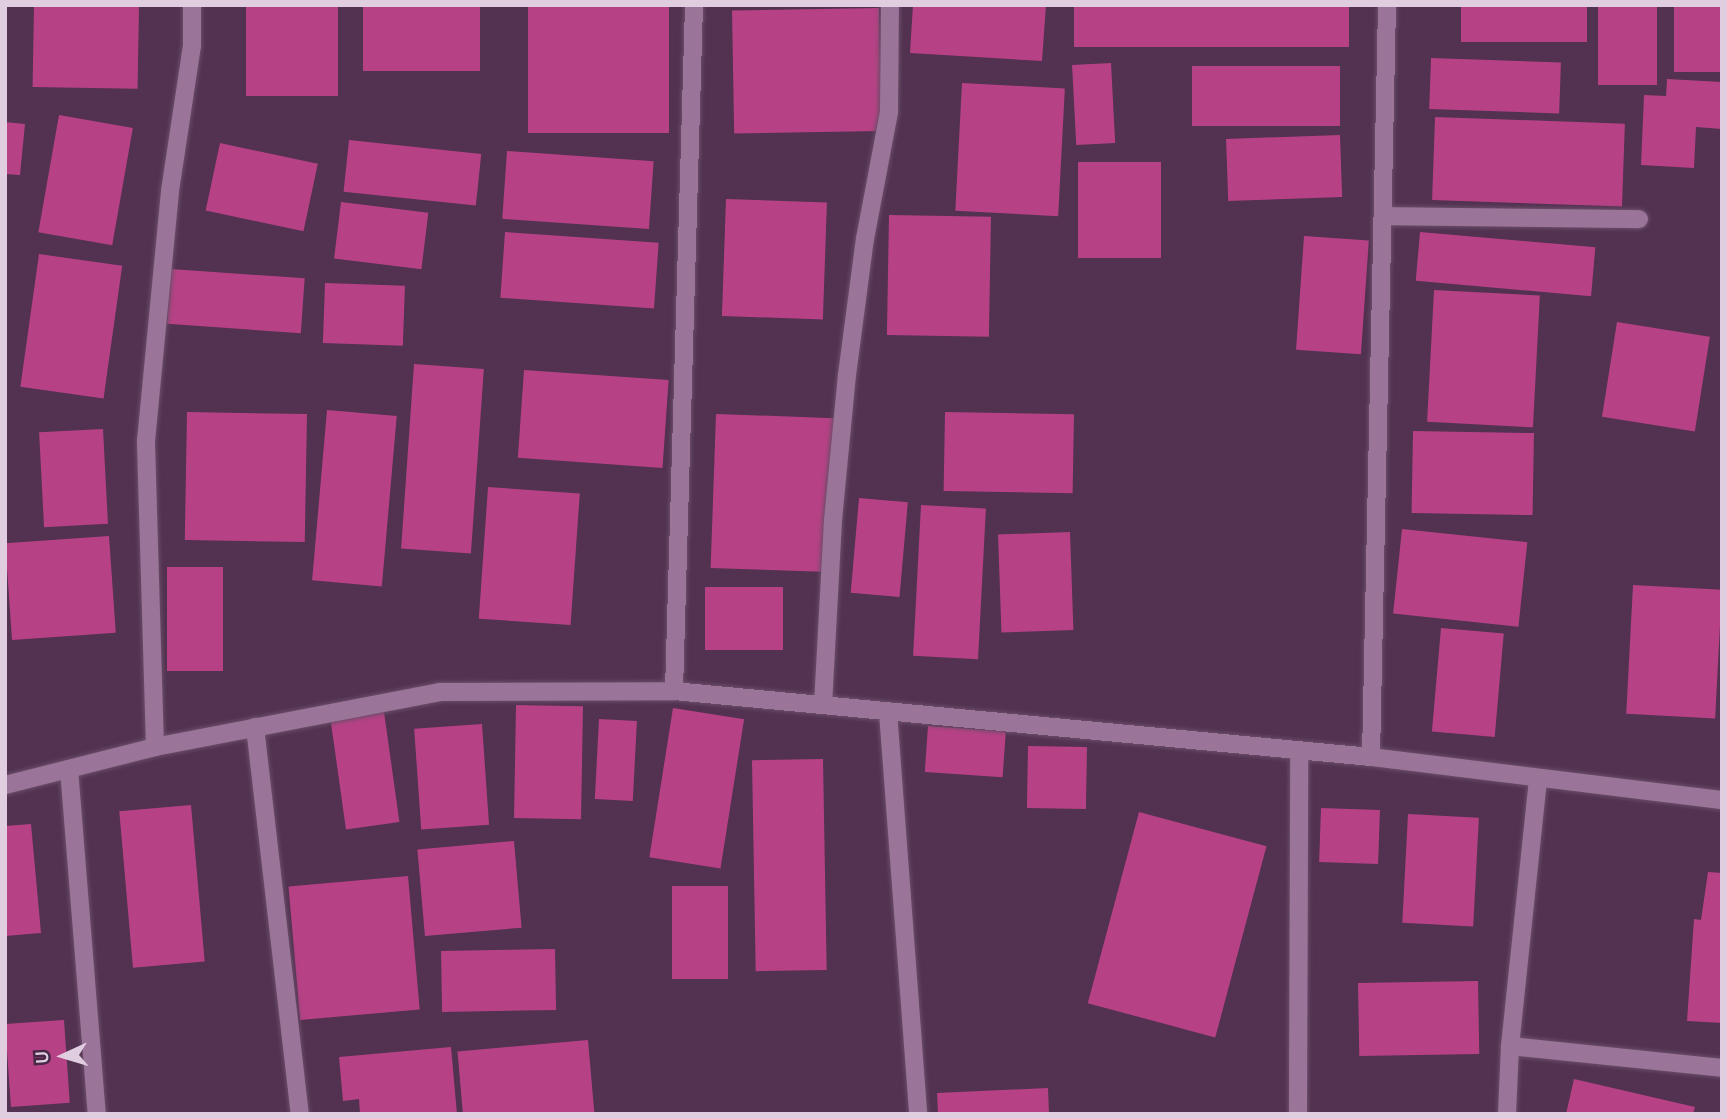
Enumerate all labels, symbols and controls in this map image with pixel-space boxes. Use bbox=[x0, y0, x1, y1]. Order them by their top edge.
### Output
north arrow bbox=[28, 1021, 98, 1091]
text: U bbox=[31, 1050, 53, 1065]

